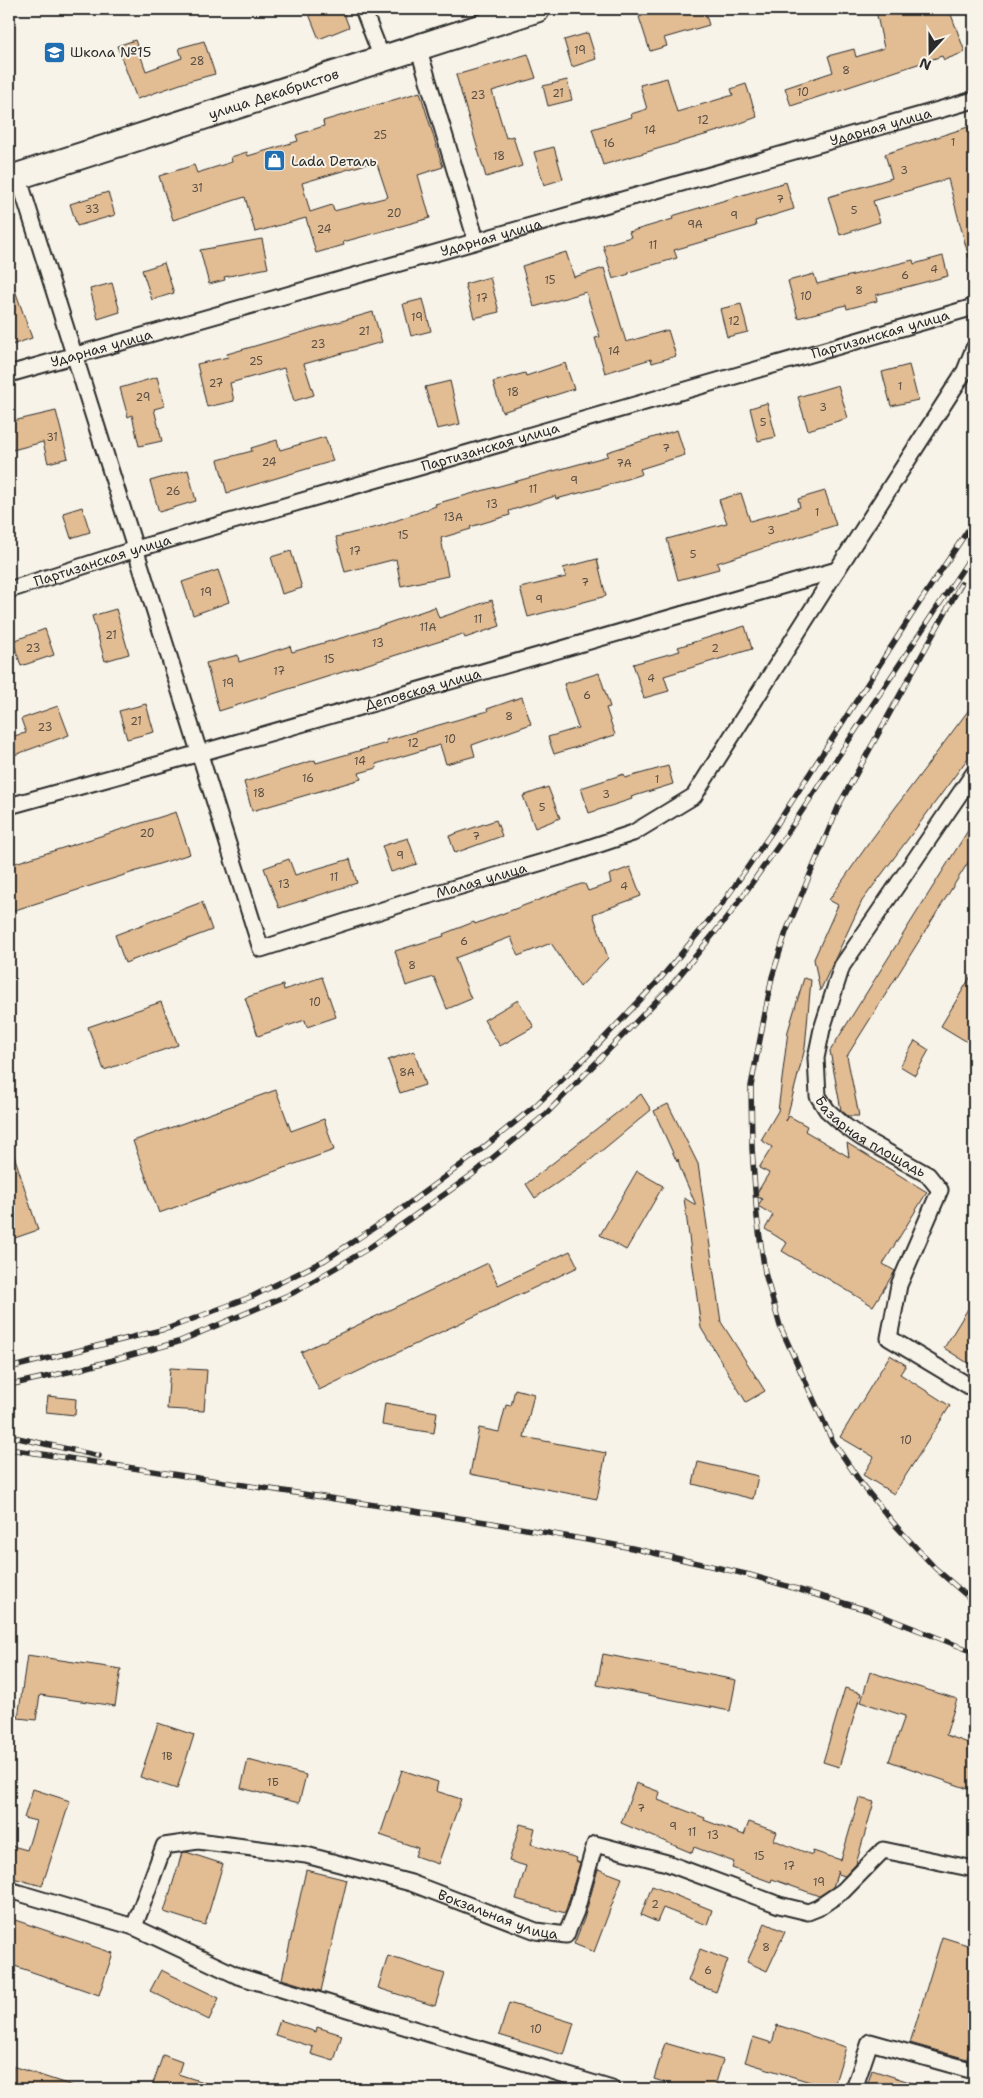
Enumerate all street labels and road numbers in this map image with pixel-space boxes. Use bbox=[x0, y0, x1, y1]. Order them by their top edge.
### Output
street label: улица Декабристов bbox=[206, 64, 341, 123]
street label: Ударная улица bbox=[828, 103, 934, 150]
street label: Ударная улица bbox=[438, 214, 544, 260]
street label: Партизанская улица bbox=[809, 306, 951, 363]
street label: Ударная улица bbox=[48, 325, 154, 371]
street label: Партизанская улица bbox=[419, 418, 561, 475]
street label: Партизанская улица bbox=[32, 530, 173, 590]
street label: Деповская улица bbox=[363, 664, 483, 714]
street label: Малая улица bbox=[434, 858, 529, 902]
street label: Базарная площадь bbox=[811, 1092, 929, 1181]
street label: Вокзальная улица bbox=[435, 1885, 559, 1943]

